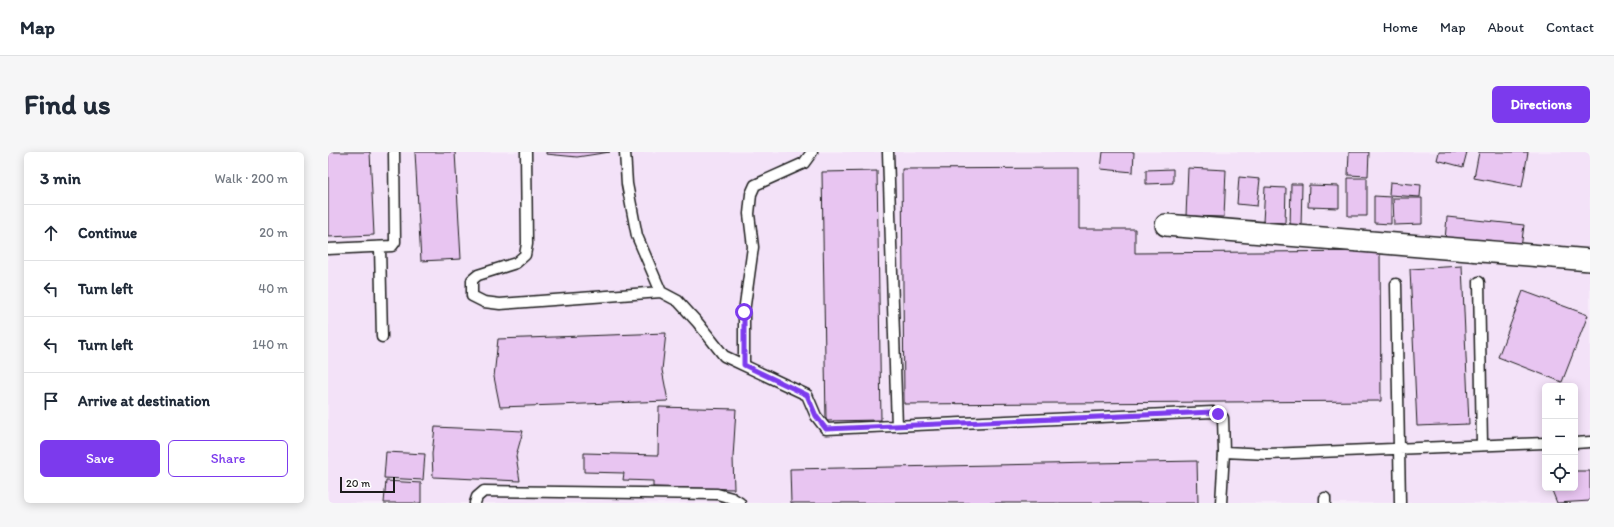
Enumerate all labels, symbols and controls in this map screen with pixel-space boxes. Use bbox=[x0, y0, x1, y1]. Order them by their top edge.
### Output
text: Map bbox=[20, 16, 55, 39]
text: Home bbox=[1383, 19, 1418, 36]
text: Map bbox=[1440, 19, 1466, 36]
text: About bbox=[1488, 19, 1524, 36]
text: Contact bbox=[1546, 19, 1594, 36]
button: Directions bbox=[1492, 86, 1590, 123]
text: Find us bbox=[24, 87, 111, 121]
text: 3 min bbox=[40, 168, 81, 188]
text: Walk · 200 m bbox=[215, 171, 288, 186]
icon: ahead bbox=[40, 222, 62, 244]
text: Continue bbox=[78, 224, 137, 242]
text: 20 m bbox=[259, 225, 288, 240]
icon: left bbox=[40, 278, 62, 300]
text: Turn left bbox=[78, 280, 133, 298]
text: 40 m bbox=[258, 281, 288, 296]
route start bbox=[735, 303, 753, 321]
icon: left bbox=[40, 334, 62, 356]
text: Turn left bbox=[78, 336, 133, 354]
text: 140 m bbox=[252, 337, 288, 352]
map controls bbox=[1542, 383, 1578, 491]
button: + bbox=[1542, 383, 1578, 419]
icon: arrive bbox=[40, 390, 62, 412]
text: Arrive at destination bbox=[78, 392, 210, 410]
route end bbox=[1209, 405, 1227, 423]
button: − bbox=[1542, 419, 1578, 455]
button: Save bbox=[40, 440, 160, 477]
button: Share bbox=[168, 440, 288, 477]
button: locate bbox=[1542, 455, 1578, 491]
scale bar bbox=[340, 475, 395, 494]
text: 20 m bbox=[346, 477, 370, 490]

